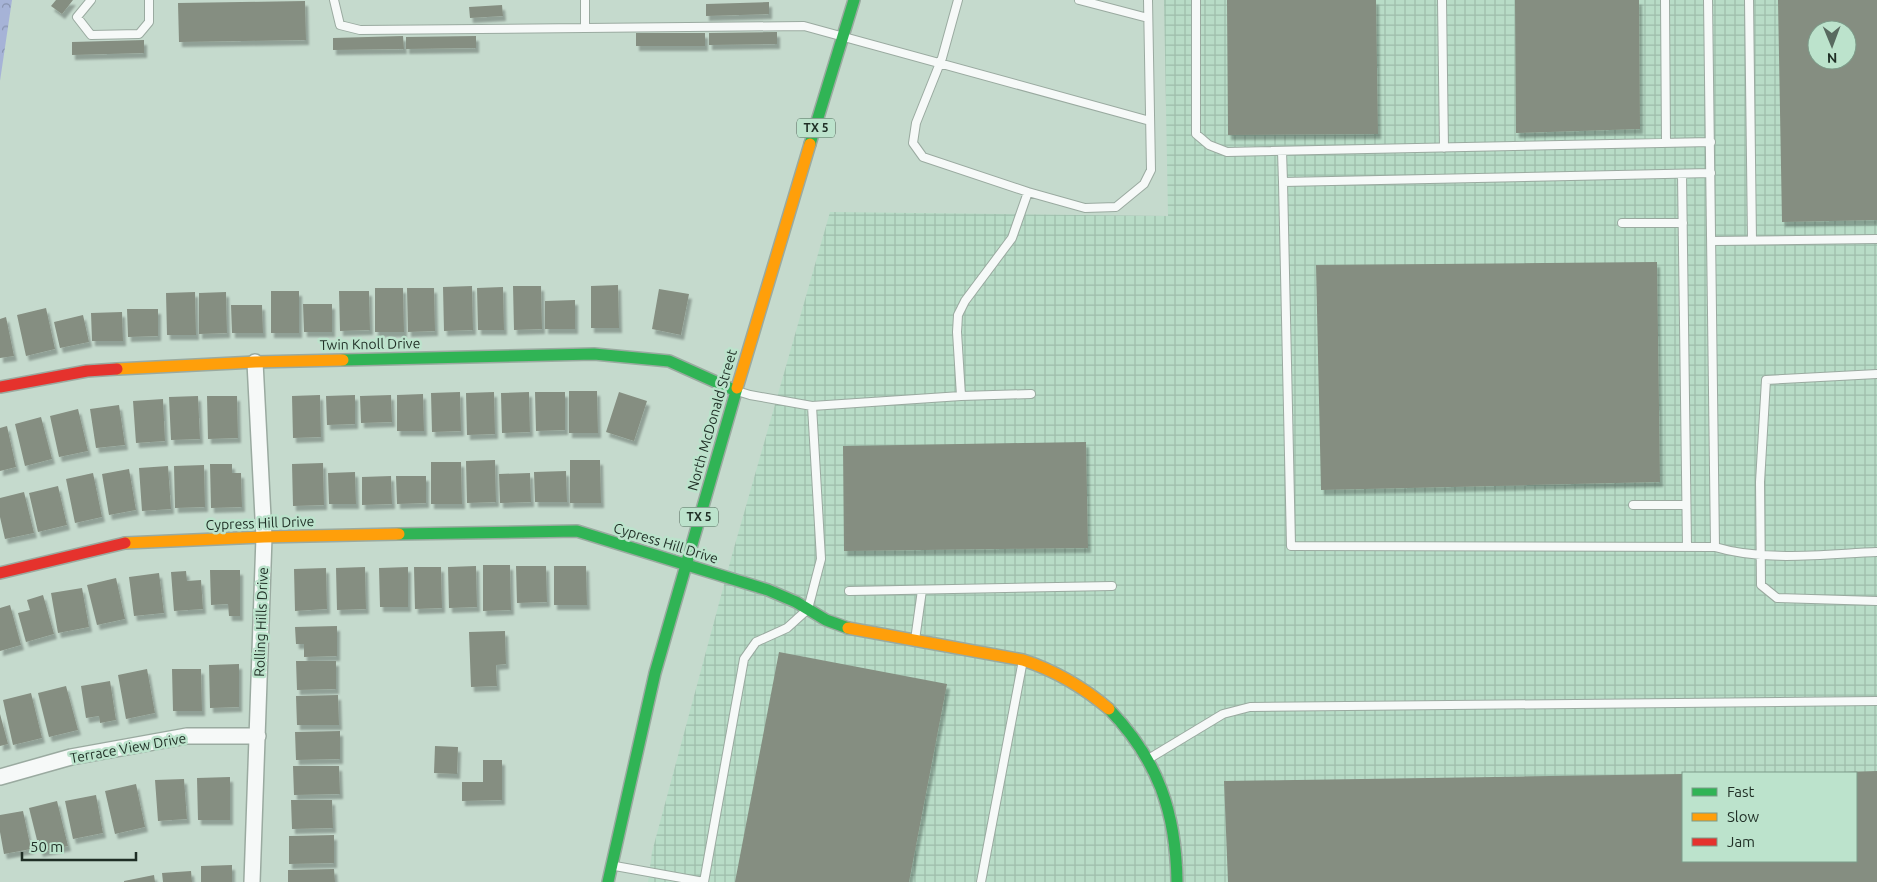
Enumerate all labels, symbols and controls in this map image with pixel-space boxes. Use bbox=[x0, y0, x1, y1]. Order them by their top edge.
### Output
north arrow bbox=[1807, 20, 1857, 70]
text: N bbox=[1827, 50, 1838, 66]
road number: TX 5 bbox=[797, 119, 835, 138]
street label: Twin Knoll Drive bbox=[320, 335, 420, 353]
street label: North McDonald Street bbox=[684, 347, 740, 493]
road number: TX 5 bbox=[680, 508, 718, 526]
street label: Cypress Hill Drive bbox=[205, 513, 315, 533]
street label: Cypress Hill Drive bbox=[612, 519, 720, 567]
street label: Rolling Hills Drive bbox=[251, 567, 271, 677]
street label: Terrace View Drive bbox=[69, 730, 187, 766]
legend bbox=[1682, 772, 1857, 862]
text: Fast bbox=[1727, 783, 1755, 800]
text: Slow bbox=[1727, 808, 1760, 825]
scale bar bbox=[22, 830, 136, 862]
text: Jam bbox=[1727, 833, 1755, 850]
text: 50 m bbox=[30, 838, 63, 855]

